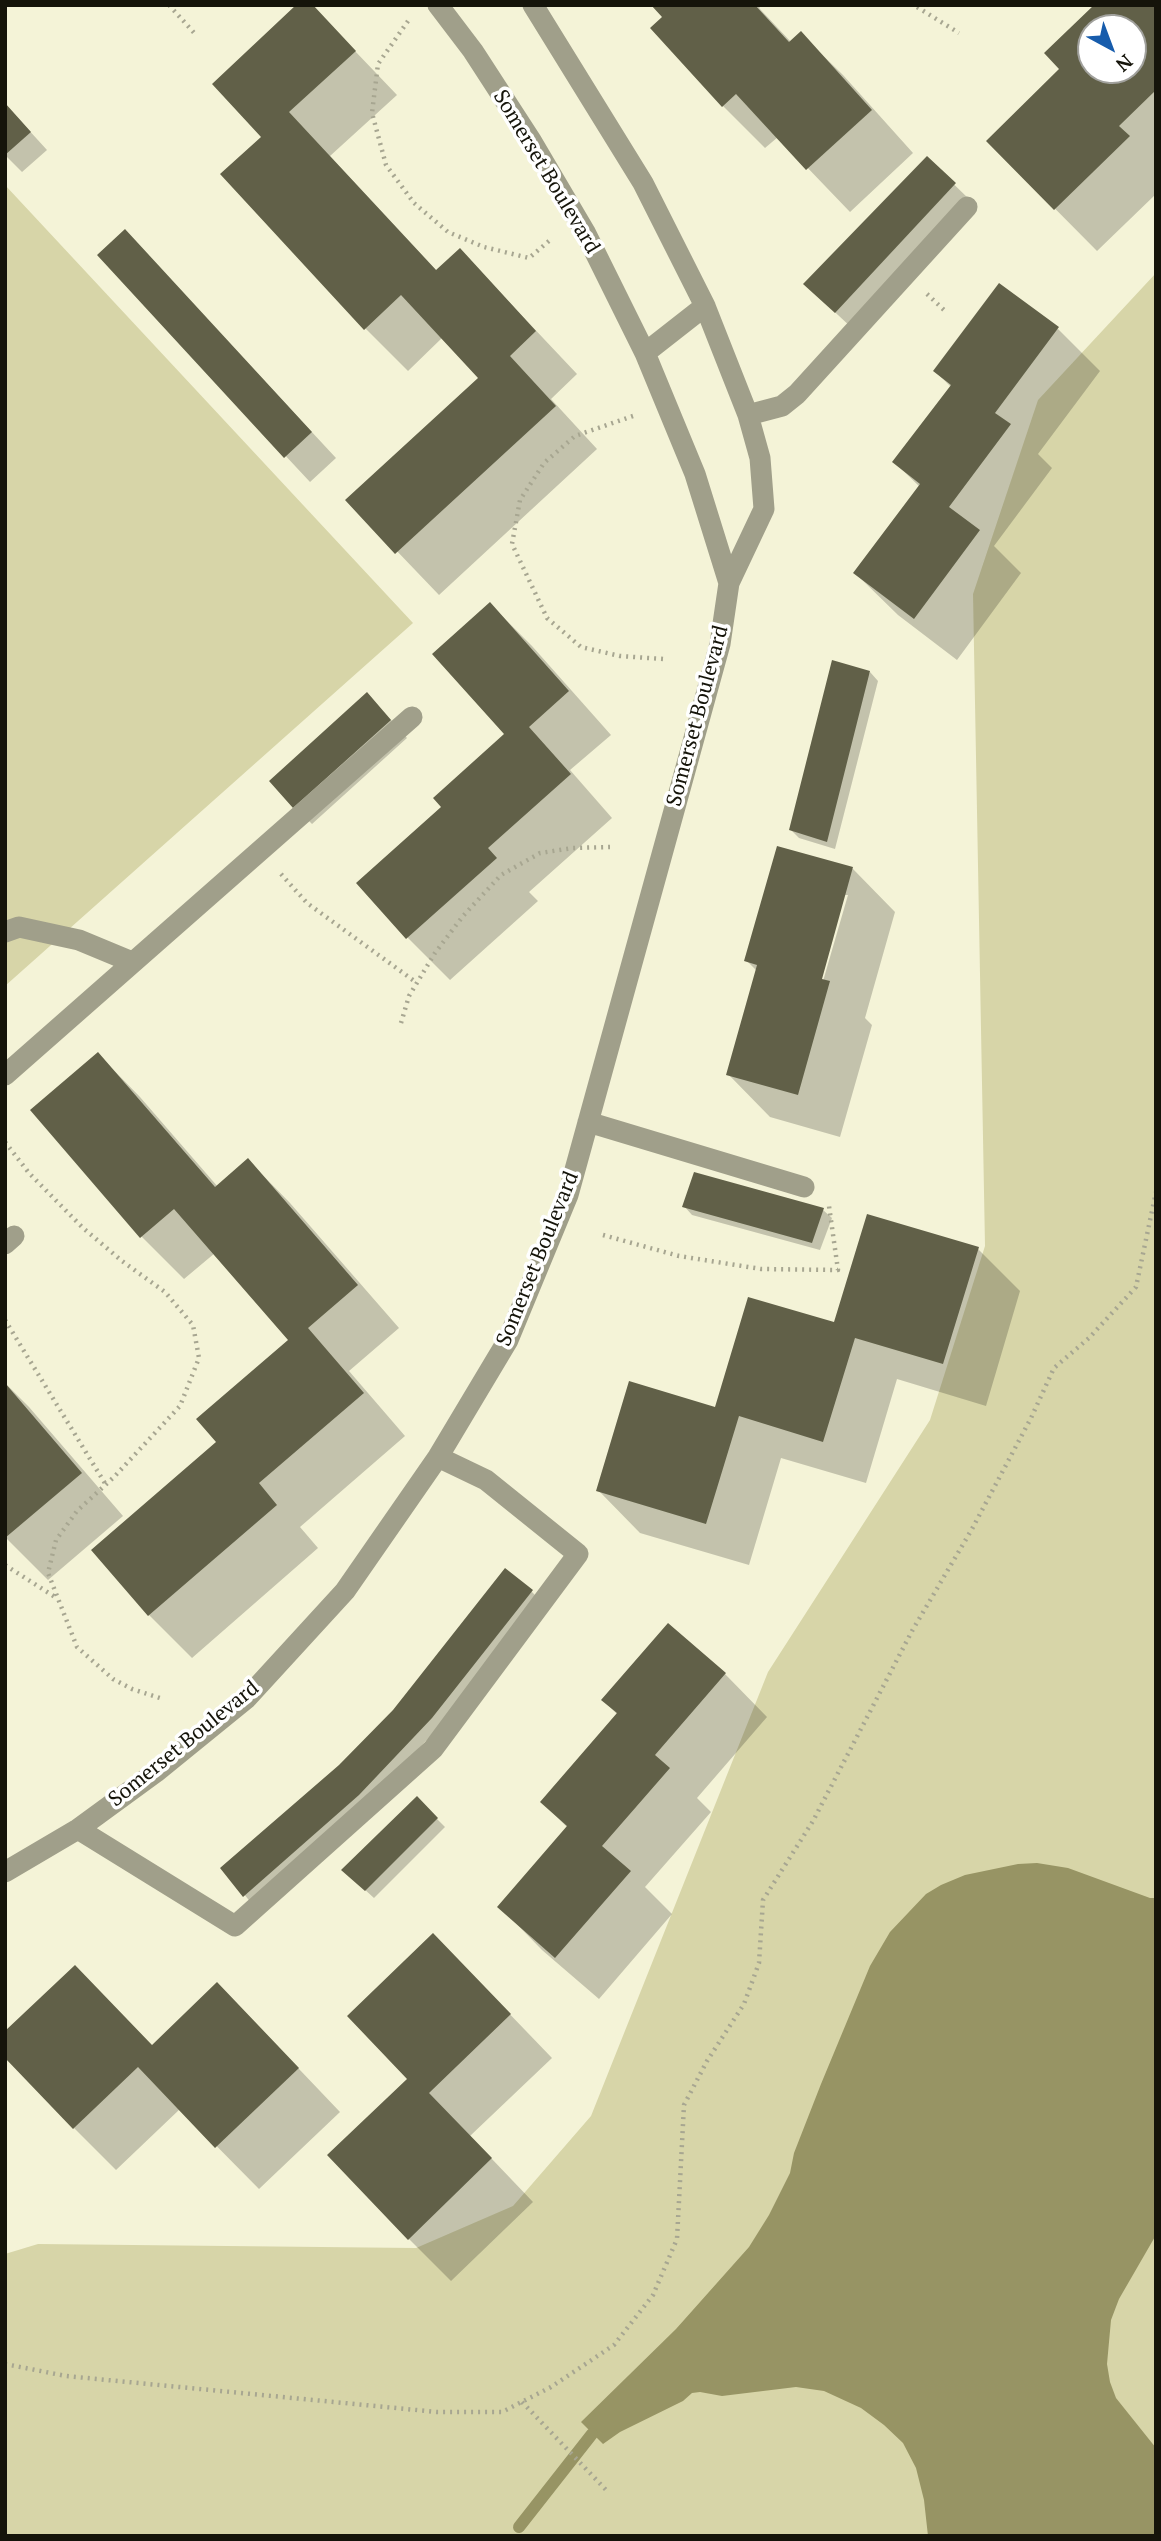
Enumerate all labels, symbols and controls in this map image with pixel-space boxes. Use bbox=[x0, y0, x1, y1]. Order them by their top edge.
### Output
north arrow bbox=[1077, 14, 1147, 84]
text: N bbox=[1111, 50, 1138, 78]
street label: Somerset Boulevard bbox=[487, 86, 605, 258]
street label: Somerset Boulevard bbox=[662, 623, 734, 809]
street label: Somerset Boulevard bbox=[491, 1168, 585, 1350]
street label: Somerset Boulevard bbox=[104, 1676, 264, 1812]

